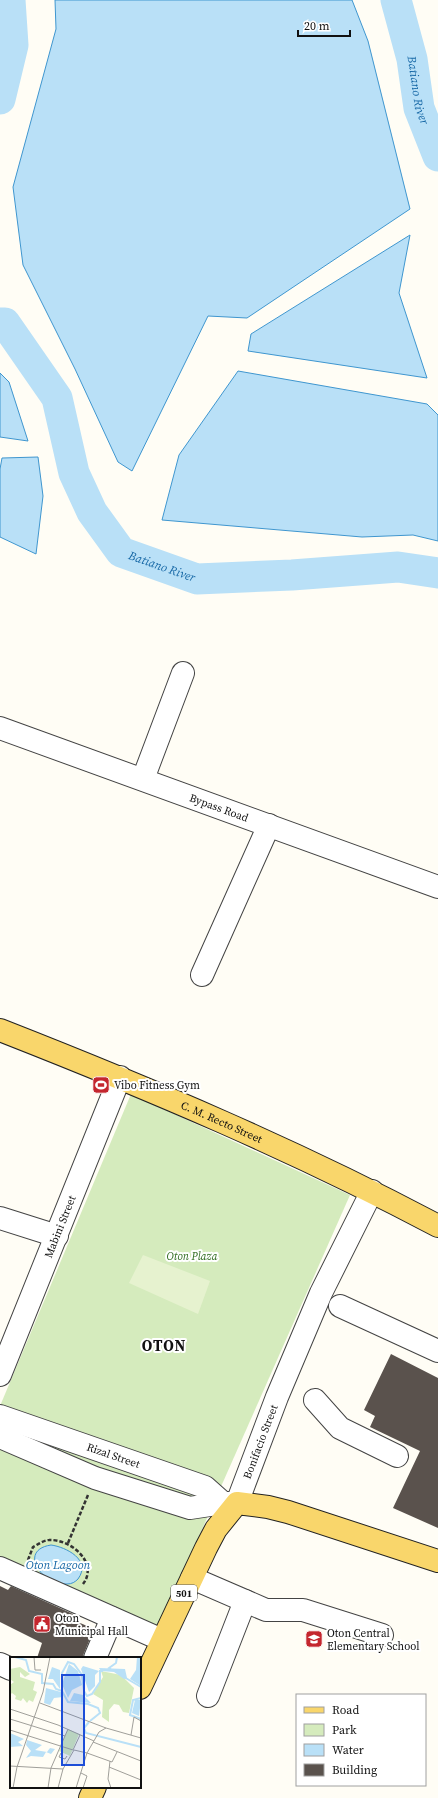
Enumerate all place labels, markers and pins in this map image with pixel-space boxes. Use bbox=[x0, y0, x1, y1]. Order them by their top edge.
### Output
sports icon: Vibo Fitness Gym bbox=[91, 1075, 111, 1095]
place label: Vibo Fitness Gym bbox=[114, 1078, 200, 1093]
place label: Oton Municipal Hall bbox=[55, 1611, 128, 1639]
public building icon: Oton Municipal Hall bbox=[32, 1614, 52, 1634]
place label: Oton Central Elementary School bbox=[327, 1626, 419, 1654]
school or university icon: Oton Central Elementary School bbox=[304, 1629, 324, 1649]

